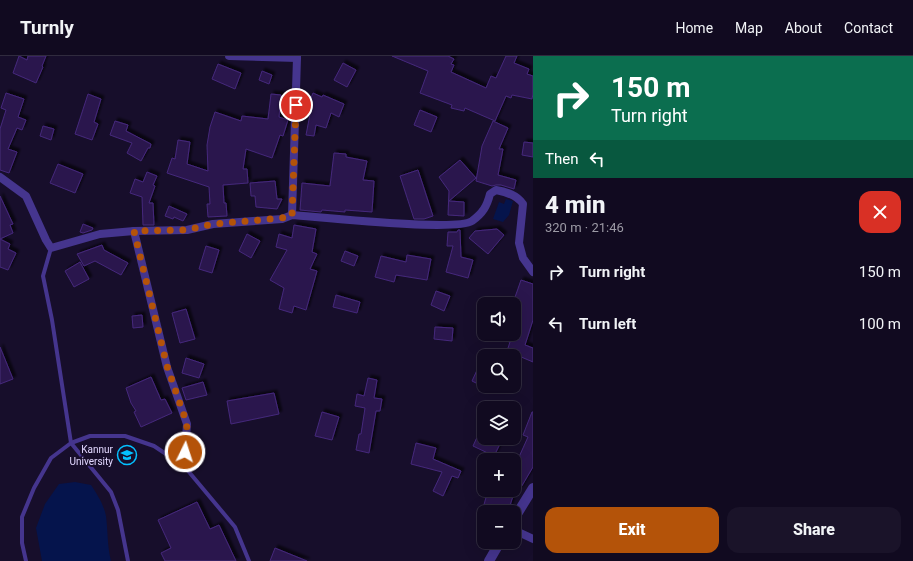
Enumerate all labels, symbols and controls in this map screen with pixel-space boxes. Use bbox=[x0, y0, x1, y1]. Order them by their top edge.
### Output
text: Turnly bbox=[20, 16, 74, 39]
text: Home bbox=[675, 20, 713, 36]
text: Map bbox=[735, 20, 763, 36]
text: About bbox=[785, 20, 822, 36]
text: Contact bbox=[844, 20, 893, 36]
text: 150 m bbox=[611, 71, 690, 104]
icon: right bbox=[545, 72, 597, 124]
pin bbox=[279, 88, 313, 122]
icon: arrive bbox=[285, 94, 307, 116]
text: Turn right bbox=[611, 105, 688, 126]
icon: left bbox=[586, 148, 608, 170]
text: Then bbox=[545, 150, 578, 168]
text: 4 min bbox=[545, 191, 606, 219]
button: close bbox=[859, 191, 901, 233]
text: 320 m · 21:46 bbox=[545, 220, 624, 235]
icon: right bbox=[545, 261, 567, 283]
text: Turn right bbox=[579, 263, 645, 281]
text: 150 m bbox=[859, 263, 901, 281]
map controls bbox=[477, 297, 521, 549]
button: sound bbox=[477, 297, 521, 341]
icon: left bbox=[545, 313, 567, 335]
text: Turn left bbox=[579, 315, 636, 333]
text: 100 m bbox=[859, 315, 901, 333]
button: search bbox=[477, 349, 521, 393]
button: layers bbox=[477, 401, 521, 445]
position arrow bbox=[164, 431, 206, 473]
place label: Kannur University bbox=[69, 444, 114, 467]
school or university icon: Kannur University bbox=[116, 444, 138, 466]
button: + bbox=[477, 453, 521, 497]
button: − bbox=[477, 505, 521, 549]
button: Exit bbox=[545, 507, 719, 553]
button: Share bbox=[727, 507, 901, 553]

